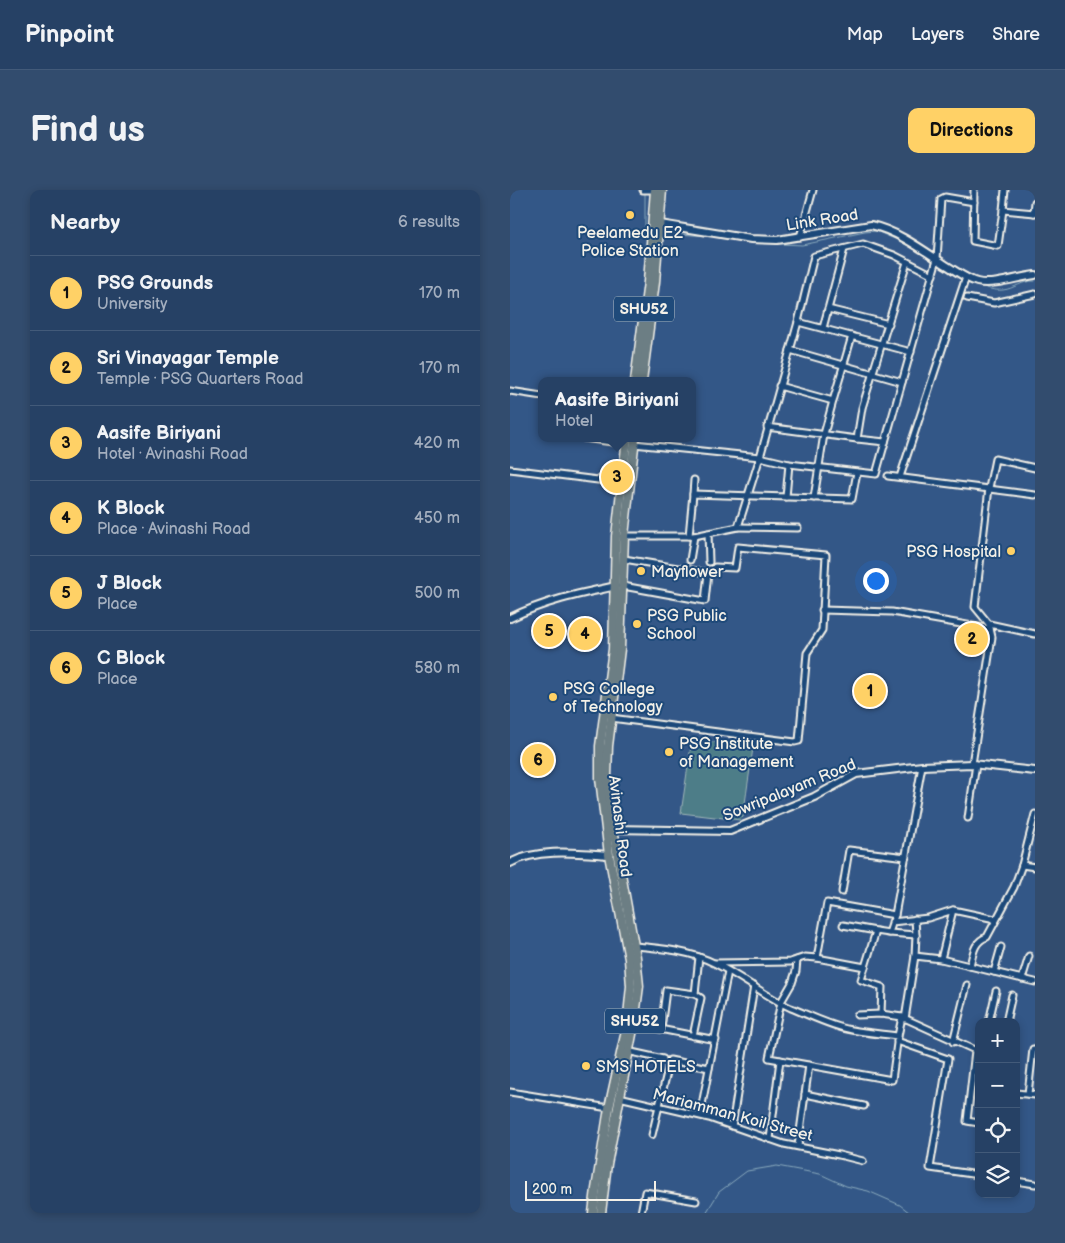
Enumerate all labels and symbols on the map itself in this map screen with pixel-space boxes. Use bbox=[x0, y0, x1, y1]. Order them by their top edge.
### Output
street label: Link Road bbox=[785, 205, 860, 236]
marker: Peelamedu E2 Police Station bbox=[624, 209, 636, 221]
place label: Peelamedu E2 Police Station bbox=[577, 224, 684, 261]
road number: SHU52 bbox=[614, 296, 674, 322]
pin: 3 bbox=[601, 458, 633, 496]
place label: PSG Hospital bbox=[906, 543, 1001, 562]
marker: PSG Hospital bbox=[1005, 545, 1017, 557]
place label: Mayflower bbox=[651, 563, 724, 582]
marker: Mayflower bbox=[635, 565, 647, 577]
your location bbox=[863, 568, 889, 594]
place label: PSG Public School bbox=[647, 607, 727, 644]
pin: 5 bbox=[533, 612, 565, 650]
pin: 4 bbox=[569, 615, 601, 653]
marker: PSG Public School bbox=[631, 618, 643, 630]
pin: 2 bbox=[956, 620, 988, 658]
pin: 1 bbox=[854, 672, 886, 710]
place label: PSG College of Technology bbox=[563, 680, 663, 717]
marker: PSG College of Technology bbox=[547, 691, 559, 703]
place label: PSG Institute of Management bbox=[679, 735, 794, 772]
pin: 6 bbox=[522, 741, 554, 779]
marker: PSG Institute of Management bbox=[663, 746, 675, 758]
street label: Sowripalayam Road bbox=[720, 755, 859, 826]
street label: Avinashi Road bbox=[604, 774, 635, 878]
road number: SHU52 bbox=[605, 1008, 665, 1034]
place label: SMS HOTELS bbox=[596, 1058, 696, 1077]
marker: SMS HOTELS bbox=[580, 1060, 592, 1072]
street label: Mariamman Koil Street bbox=[651, 1085, 815, 1146]
scale bar bbox=[525, 1178, 656, 1201]

